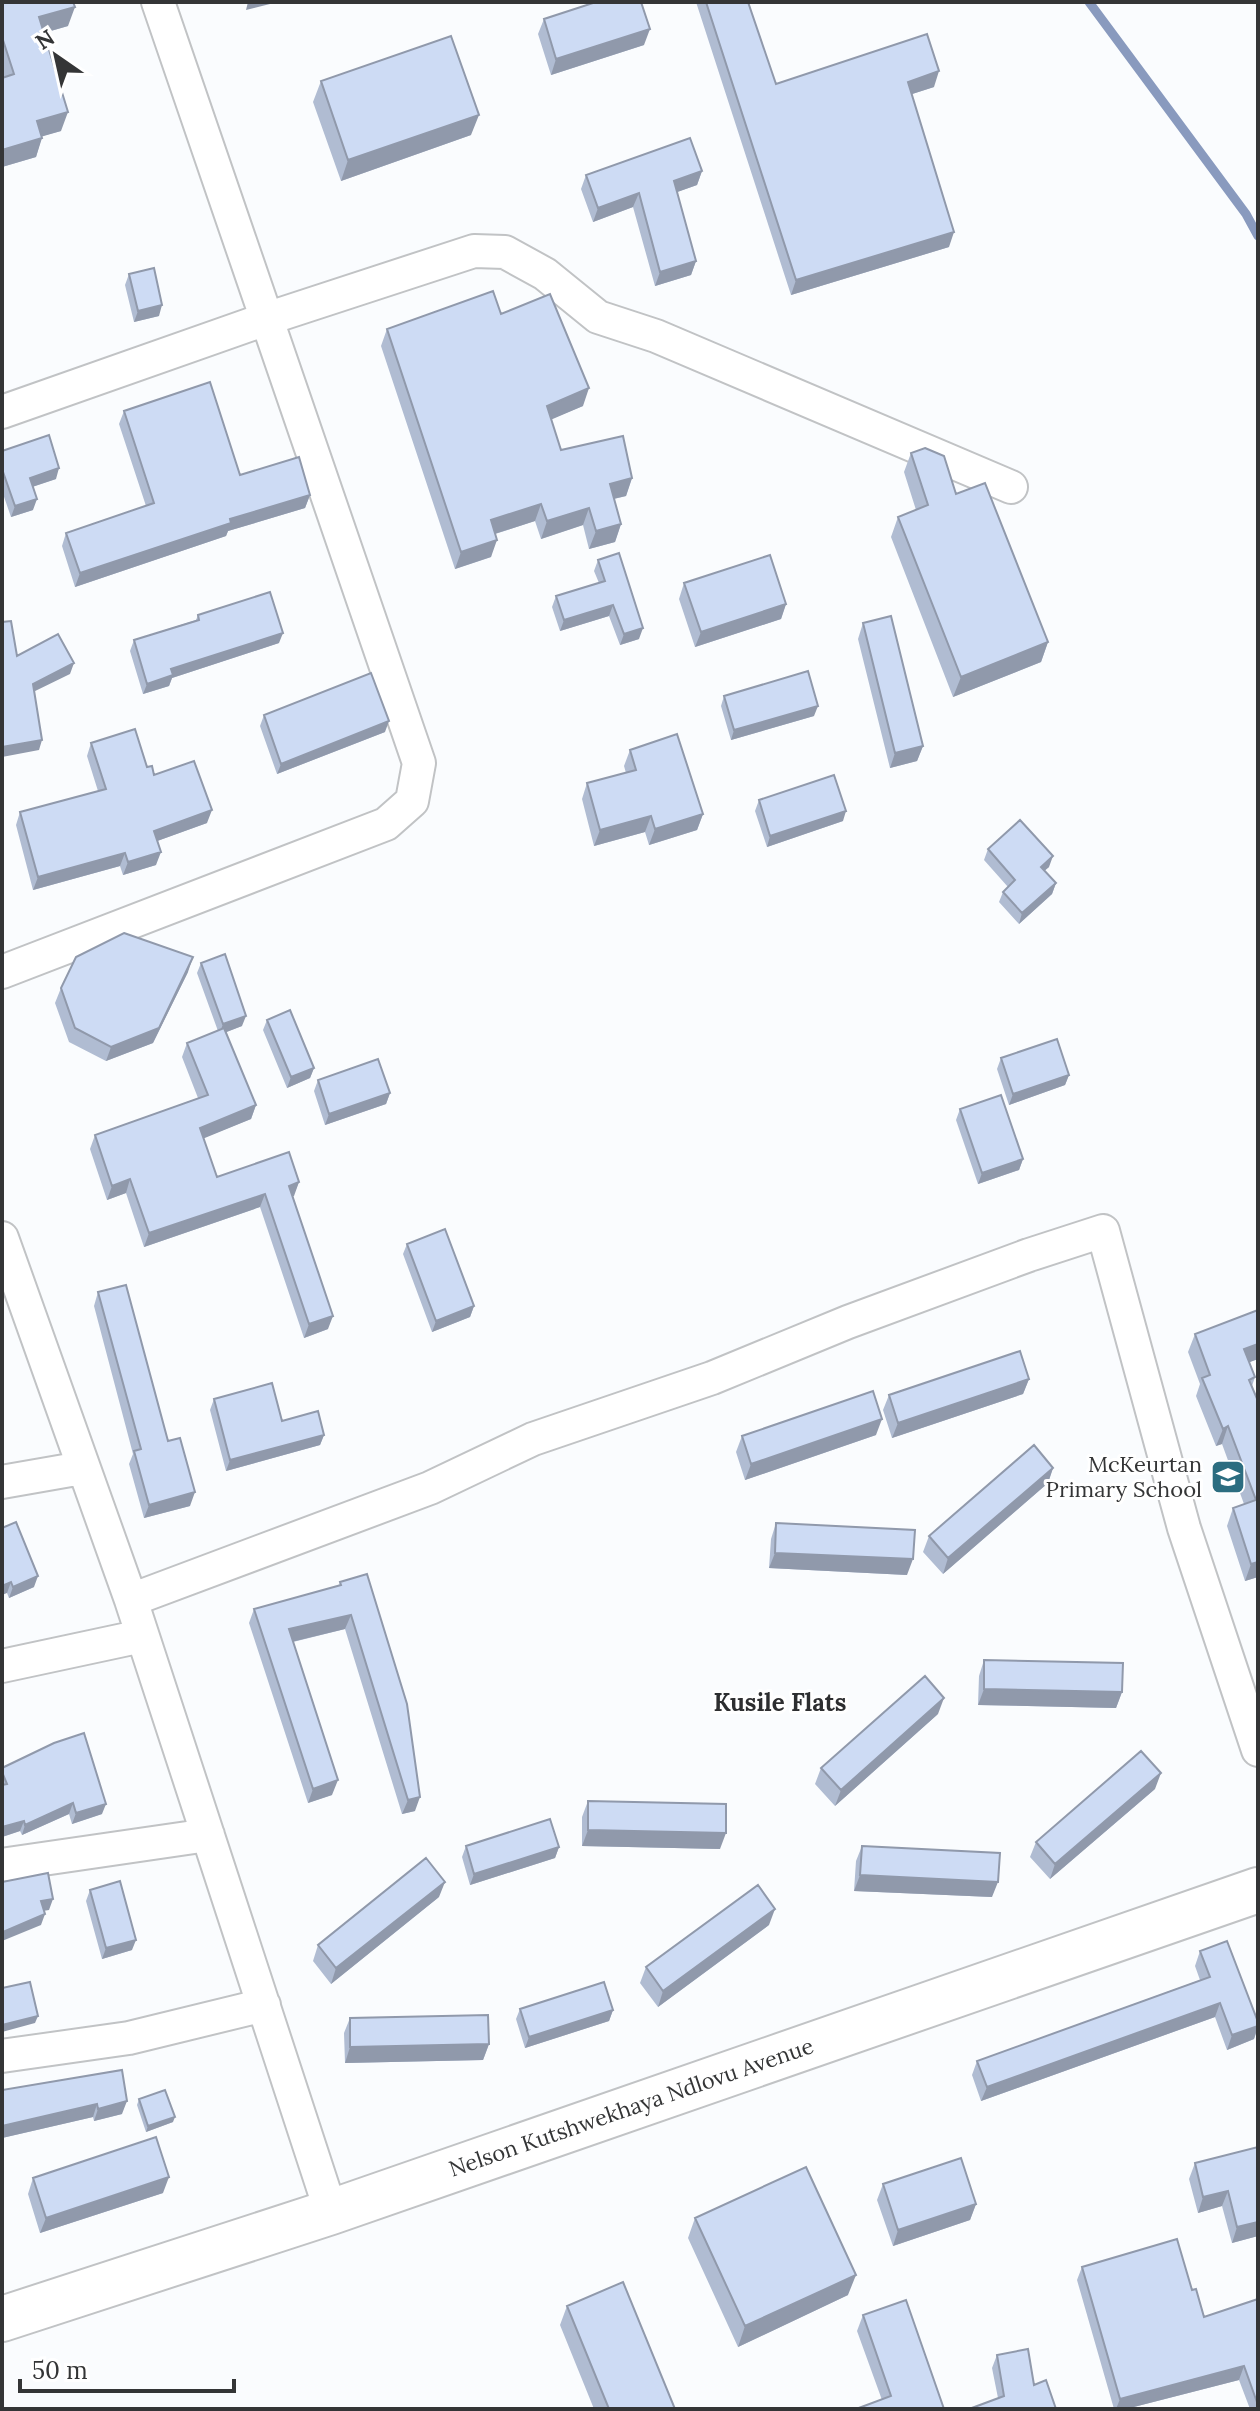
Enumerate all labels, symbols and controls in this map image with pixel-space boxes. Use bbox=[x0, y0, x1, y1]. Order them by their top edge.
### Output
north arrow bbox=[16, 16, 96, 96]
text: N bbox=[30, 23, 60, 56]
place label: McKeurtan Primary School bbox=[1046, 1450, 1202, 1503]
school or university icon: McKeurtan Primary School bbox=[1209, 1458, 1247, 1496]
district label: Kusile Flats bbox=[714, 1687, 846, 1718]
street label: Nelson Kutshwekhaya Ndlovu Avenue bbox=[445, 2031, 817, 2183]
scale bar bbox=[20, 2343, 234, 2393]
text: 50 m bbox=[32, 2355, 88, 2386]

